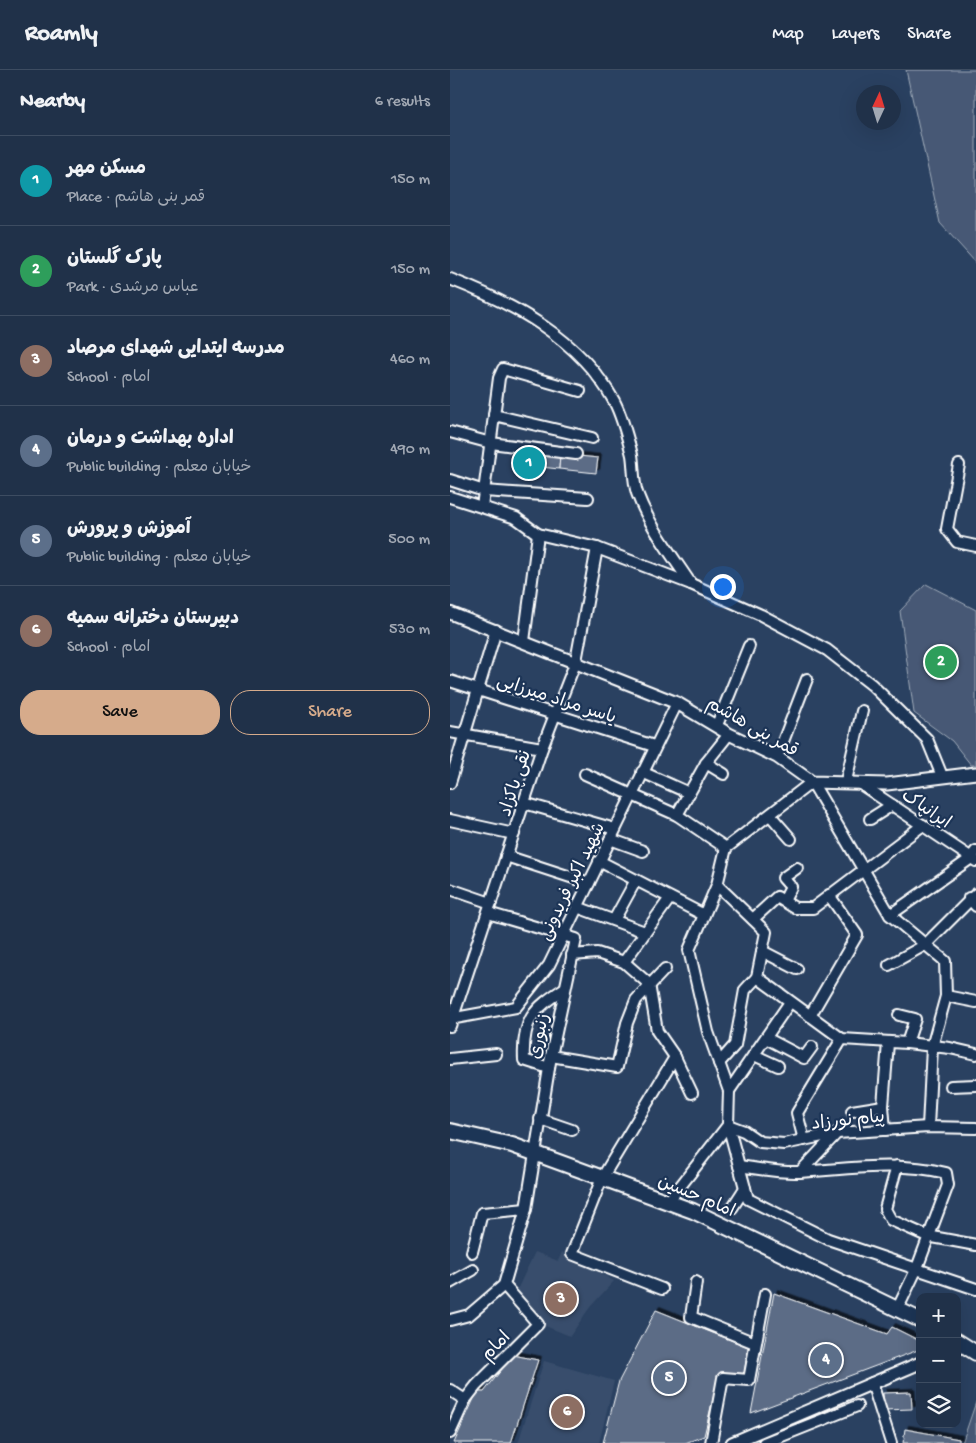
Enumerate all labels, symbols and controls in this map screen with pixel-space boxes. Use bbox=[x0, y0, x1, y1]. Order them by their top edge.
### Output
text: Roamly bbox=[25, 20, 98, 49]
text: Map bbox=[772, 24, 804, 45]
text: Layers bbox=[832, 24, 879, 45]
text: Share bbox=[907, 24, 951, 45]
north arrow bbox=[856, 85, 901, 130]
text: Nearby bbox=[20, 90, 85, 115]
text: 6 results bbox=[375, 93, 430, 112]
text: مسکن مهر bbox=[67, 158, 146, 181]
text: 1 bbox=[33, 171, 39, 190]
text: 150 m bbox=[391, 171, 430, 190]
text: Place · قمر بنی هاشم bbox=[67, 189, 205, 208]
text: پارک گلستان bbox=[67, 248, 162, 271]
text: 2 bbox=[32, 261, 40, 280]
text: 150 m bbox=[391, 261, 430, 280]
text: Park · عباس مرشدی bbox=[67, 279, 198, 298]
text: مدرسه ایتدایی شهدای مرصاد bbox=[67, 338, 285, 361]
text: 3 bbox=[32, 351, 40, 370]
text: 460 m bbox=[390, 351, 430, 370]
text: School · امام bbox=[67, 369, 151, 388]
text: اداره بهداشت و درمان bbox=[67, 428, 234, 451]
text: 4 bbox=[32, 441, 40, 460]
text: 490 m bbox=[390, 441, 430, 460]
pin: 1 bbox=[513, 444, 545, 482]
text: Public building · خیابان معلم bbox=[67, 459, 252, 478]
text: آموزش و پرورش bbox=[67, 518, 191, 541]
text: 5 bbox=[32, 531, 40, 550]
text: 500 m bbox=[388, 531, 430, 550]
text: Public building · خیابان معلم bbox=[67, 549, 252, 568]
your location bbox=[710, 574, 736, 600]
text: دبیرستان دخترانه سمیه bbox=[67, 608, 239, 631]
text: 6 bbox=[32, 621, 40, 640]
text: 530 m bbox=[389, 621, 430, 640]
text: School · امام bbox=[67, 639, 151, 658]
pin: 2 bbox=[925, 643, 957, 681]
street label: یاسر مراد میرزایی bbox=[494, 671, 619, 730]
button: Save bbox=[20, 690, 220, 735]
button: Share bbox=[230, 690, 430, 735]
street label: قمر بنی هاشم bbox=[702, 694, 801, 764]
street label: نقی پاکزاد bbox=[496, 748, 537, 820]
street label: ایرانپاک bbox=[897, 786, 954, 834]
street label: شهید اکبر فریدونی bbox=[536, 820, 611, 945]
street label: زنبوری bbox=[526, 1012, 555, 1061]
street label: پیام نورزاد bbox=[810, 1107, 886, 1137]
street label: امام حسین bbox=[654, 1172, 738, 1224]
pin: 3 bbox=[545, 1280, 577, 1318]
map controls bbox=[916, 1293, 961, 1428]
button: + bbox=[916, 1293, 961, 1338]
street label: امام bbox=[478, 1328, 517, 1367]
button: − bbox=[916, 1338, 961, 1383]
pin: 4 bbox=[810, 1341, 842, 1379]
pin: 5 bbox=[653, 1359, 685, 1397]
button: layers bbox=[916, 1383, 961, 1428]
pin: 6 bbox=[551, 1393, 583, 1431]

